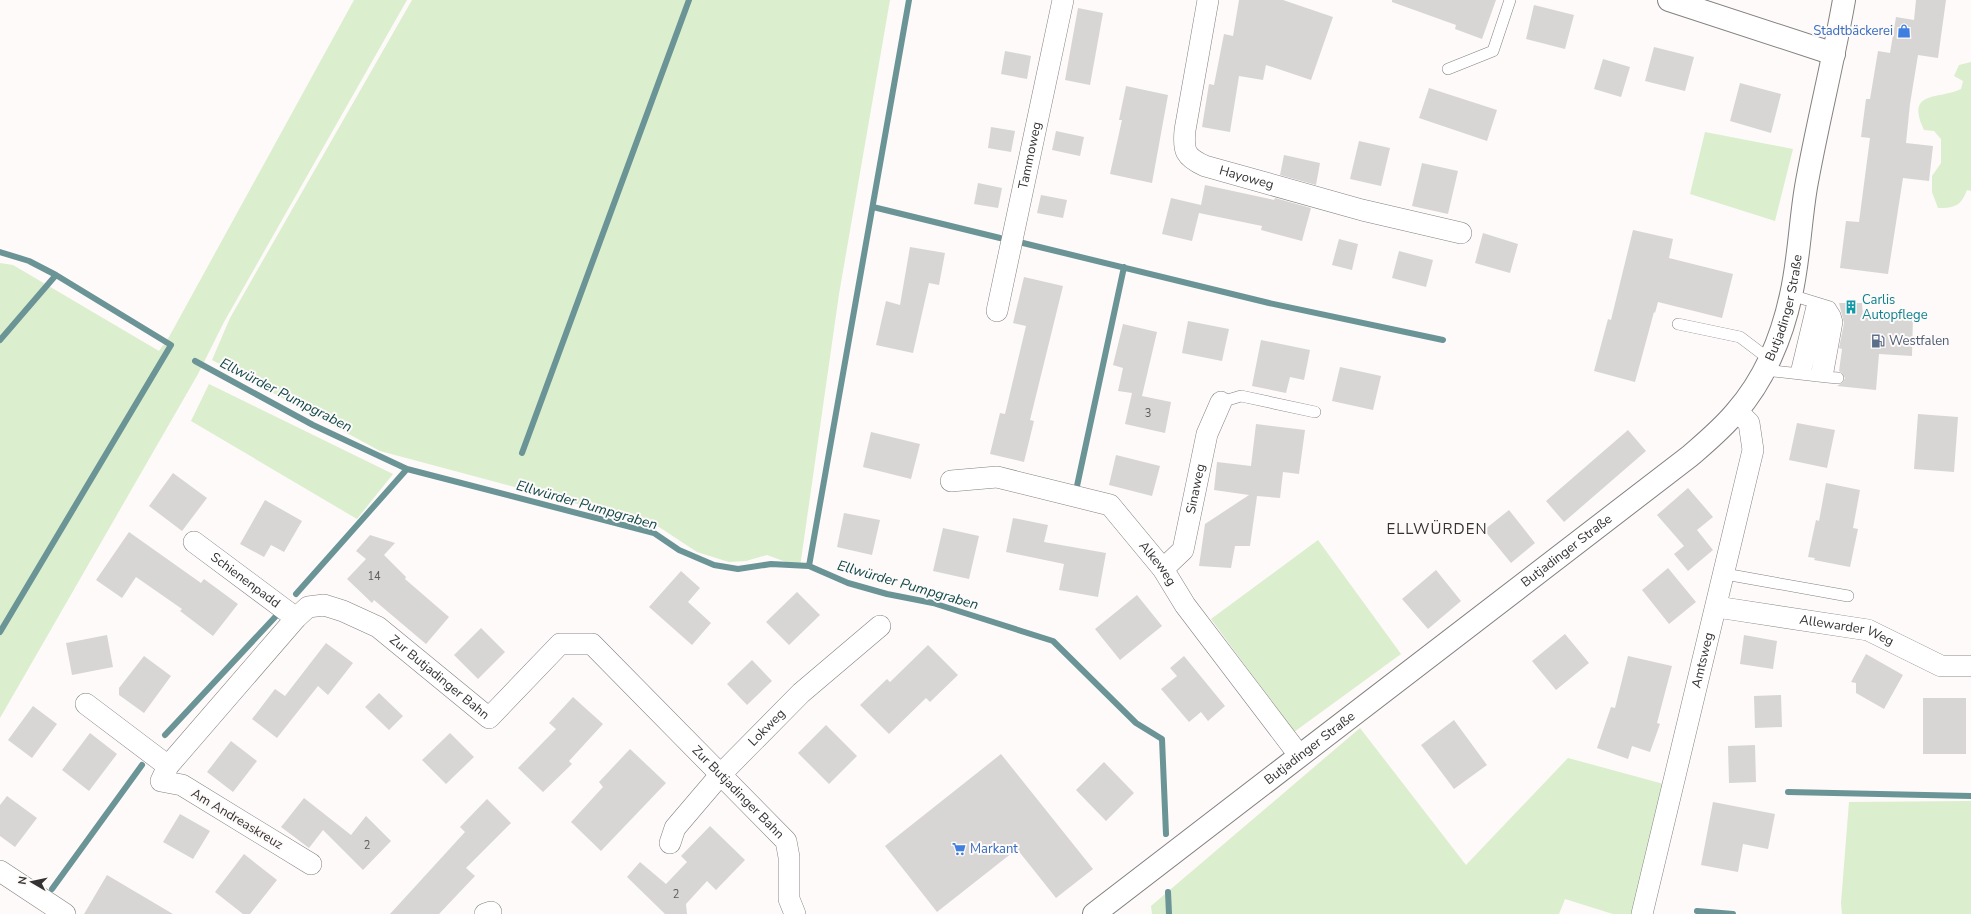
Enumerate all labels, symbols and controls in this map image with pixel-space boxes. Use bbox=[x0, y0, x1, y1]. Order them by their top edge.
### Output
place label: Stadtbäckerei bbox=[1813, 22, 1893, 40]
shop icon: Stadtbäckerei bbox=[1896, 23, 1912, 39]
street label: Tammoweg bbox=[1014, 120, 1046, 191]
street label: Hayoweg bbox=[1217, 161, 1276, 194]
street label: Butjadinger Straße bbox=[1761, 253, 1807, 364]
place label: Carlis Autopflege bbox=[1862, 291, 1928, 324]
building icon: Carlis Autopflege bbox=[1843, 299, 1859, 315]
place label: Westfalen bbox=[1889, 332, 1949, 350]
fuel station icon: Westfalen bbox=[1870, 333, 1886, 349]
water label: Ellwürder Pumpgraben bbox=[217, 353, 355, 437]
house number: 3 bbox=[1145, 406, 1151, 421]
street label: Sinaweg bbox=[1182, 462, 1210, 515]
water label: Ellwürder Pumpgraben bbox=[514, 476, 660, 534]
street label: Butjadinger Straße bbox=[1517, 510, 1616, 592]
district label: ELLWÜRDEN bbox=[1386, 519, 1488, 539]
street label: Alkeweg bbox=[1135, 537, 1180, 589]
street label: Schienenpadd bbox=[207, 548, 284, 612]
water label: Ellwürder Pumpgraben bbox=[835, 556, 981, 614]
house number: 14 bbox=[367, 569, 381, 584]
street label: Allewarder Weg bbox=[1798, 611, 1897, 650]
street label: Amtsweg bbox=[1687, 630, 1718, 690]
street label: Zur Butjadinger Bahn bbox=[385, 631, 493, 724]
street label: Lokweg bbox=[744, 705, 789, 750]
street label: Butjadinger Straße bbox=[1261, 708, 1359, 789]
street label: Zur Butjadinger Bahn bbox=[688, 742, 788, 843]
street label: Am Andreaskreuz bbox=[188, 784, 286, 854]
house number: 2 bbox=[364, 838, 370, 853]
place label: Markant bbox=[970, 840, 1018, 858]
supermarket icon: Markant bbox=[951, 841, 967, 857]
north arrow bbox=[12, 862, 52, 902]
text: N bbox=[15, 875, 31, 886]
house number: 2 bbox=[673, 887, 679, 902]

